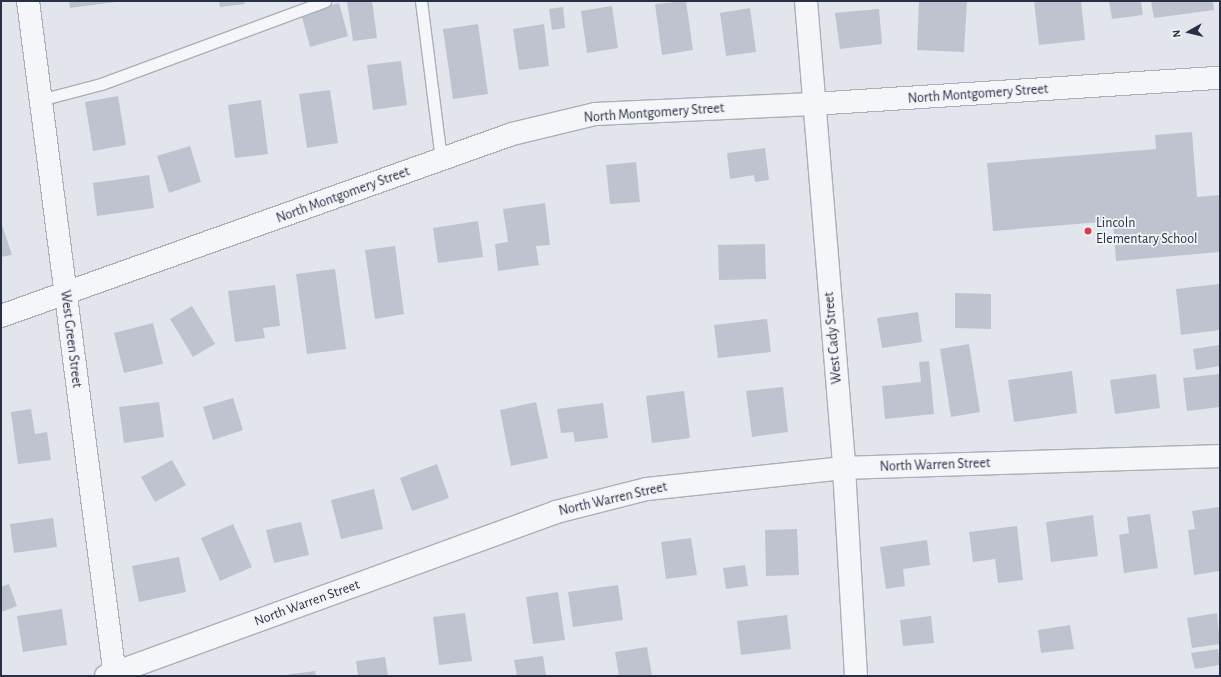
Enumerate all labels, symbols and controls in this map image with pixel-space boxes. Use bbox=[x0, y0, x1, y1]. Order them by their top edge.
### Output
north arrow bbox=[1169, 12, 1209, 52]
text: N bbox=[1171, 29, 1183, 38]
street label: North Montgomery Street bbox=[907, 81, 1049, 107]
street label: North Montgomery Street bbox=[583, 100, 725, 126]
street label: North Montgomery Street bbox=[274, 163, 412, 227]
place label: Lincoln Elementary School bbox=[1096, 215, 1197, 248]
marker: Lincoln Elementary School bbox=[1083, 226, 1093, 236]
street label: West Green Street bbox=[57, 289, 85, 389]
street label: West Cady Street bbox=[821, 291, 845, 385]
street label: North Warren Street bbox=[879, 455, 991, 475]
street label: North Warren Street bbox=[557, 478, 669, 520]
street label: North Warren Street bbox=[252, 576, 362, 630]

